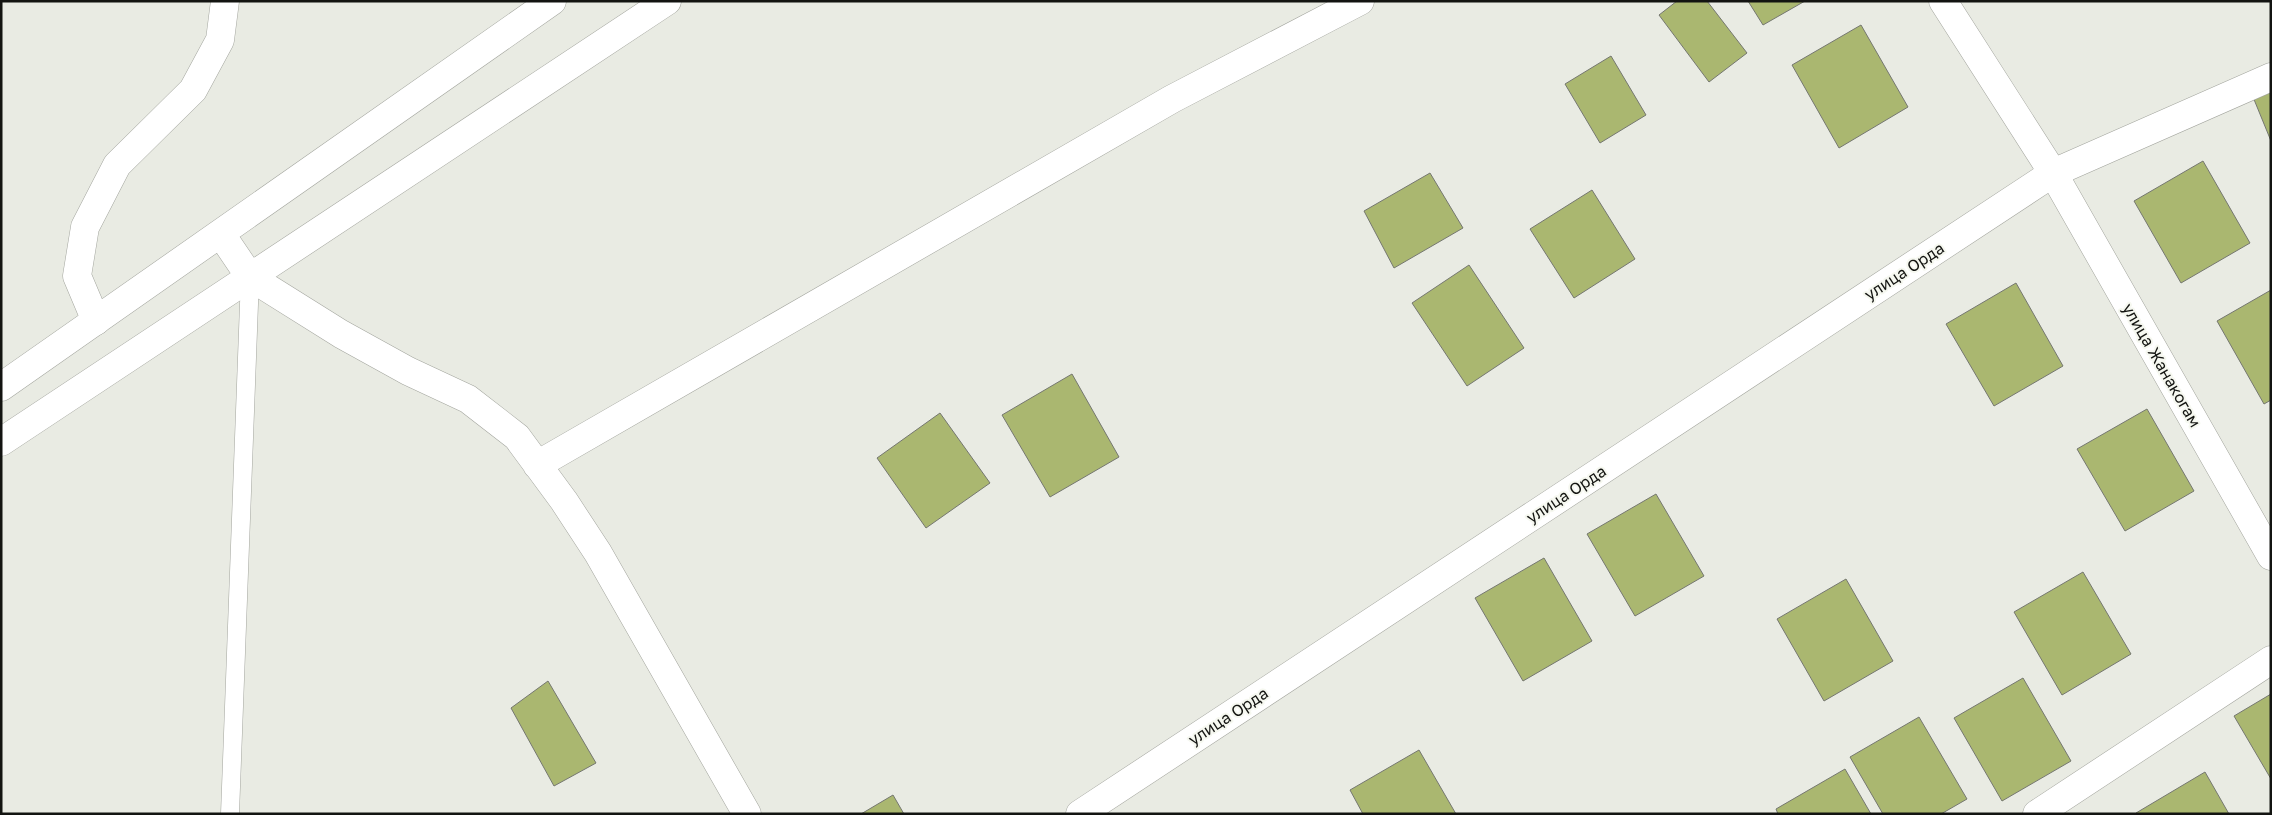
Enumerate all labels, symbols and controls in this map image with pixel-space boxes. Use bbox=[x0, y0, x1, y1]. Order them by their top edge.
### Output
street label: улица Орда bbox=[1860, 238, 1948, 304]
street label: улица Жанакогам bbox=[2118, 299, 2206, 431]
street label: улица Орда bbox=[1522, 461, 1610, 527]
street label: улица Орда bbox=[1184, 683, 1272, 749]

